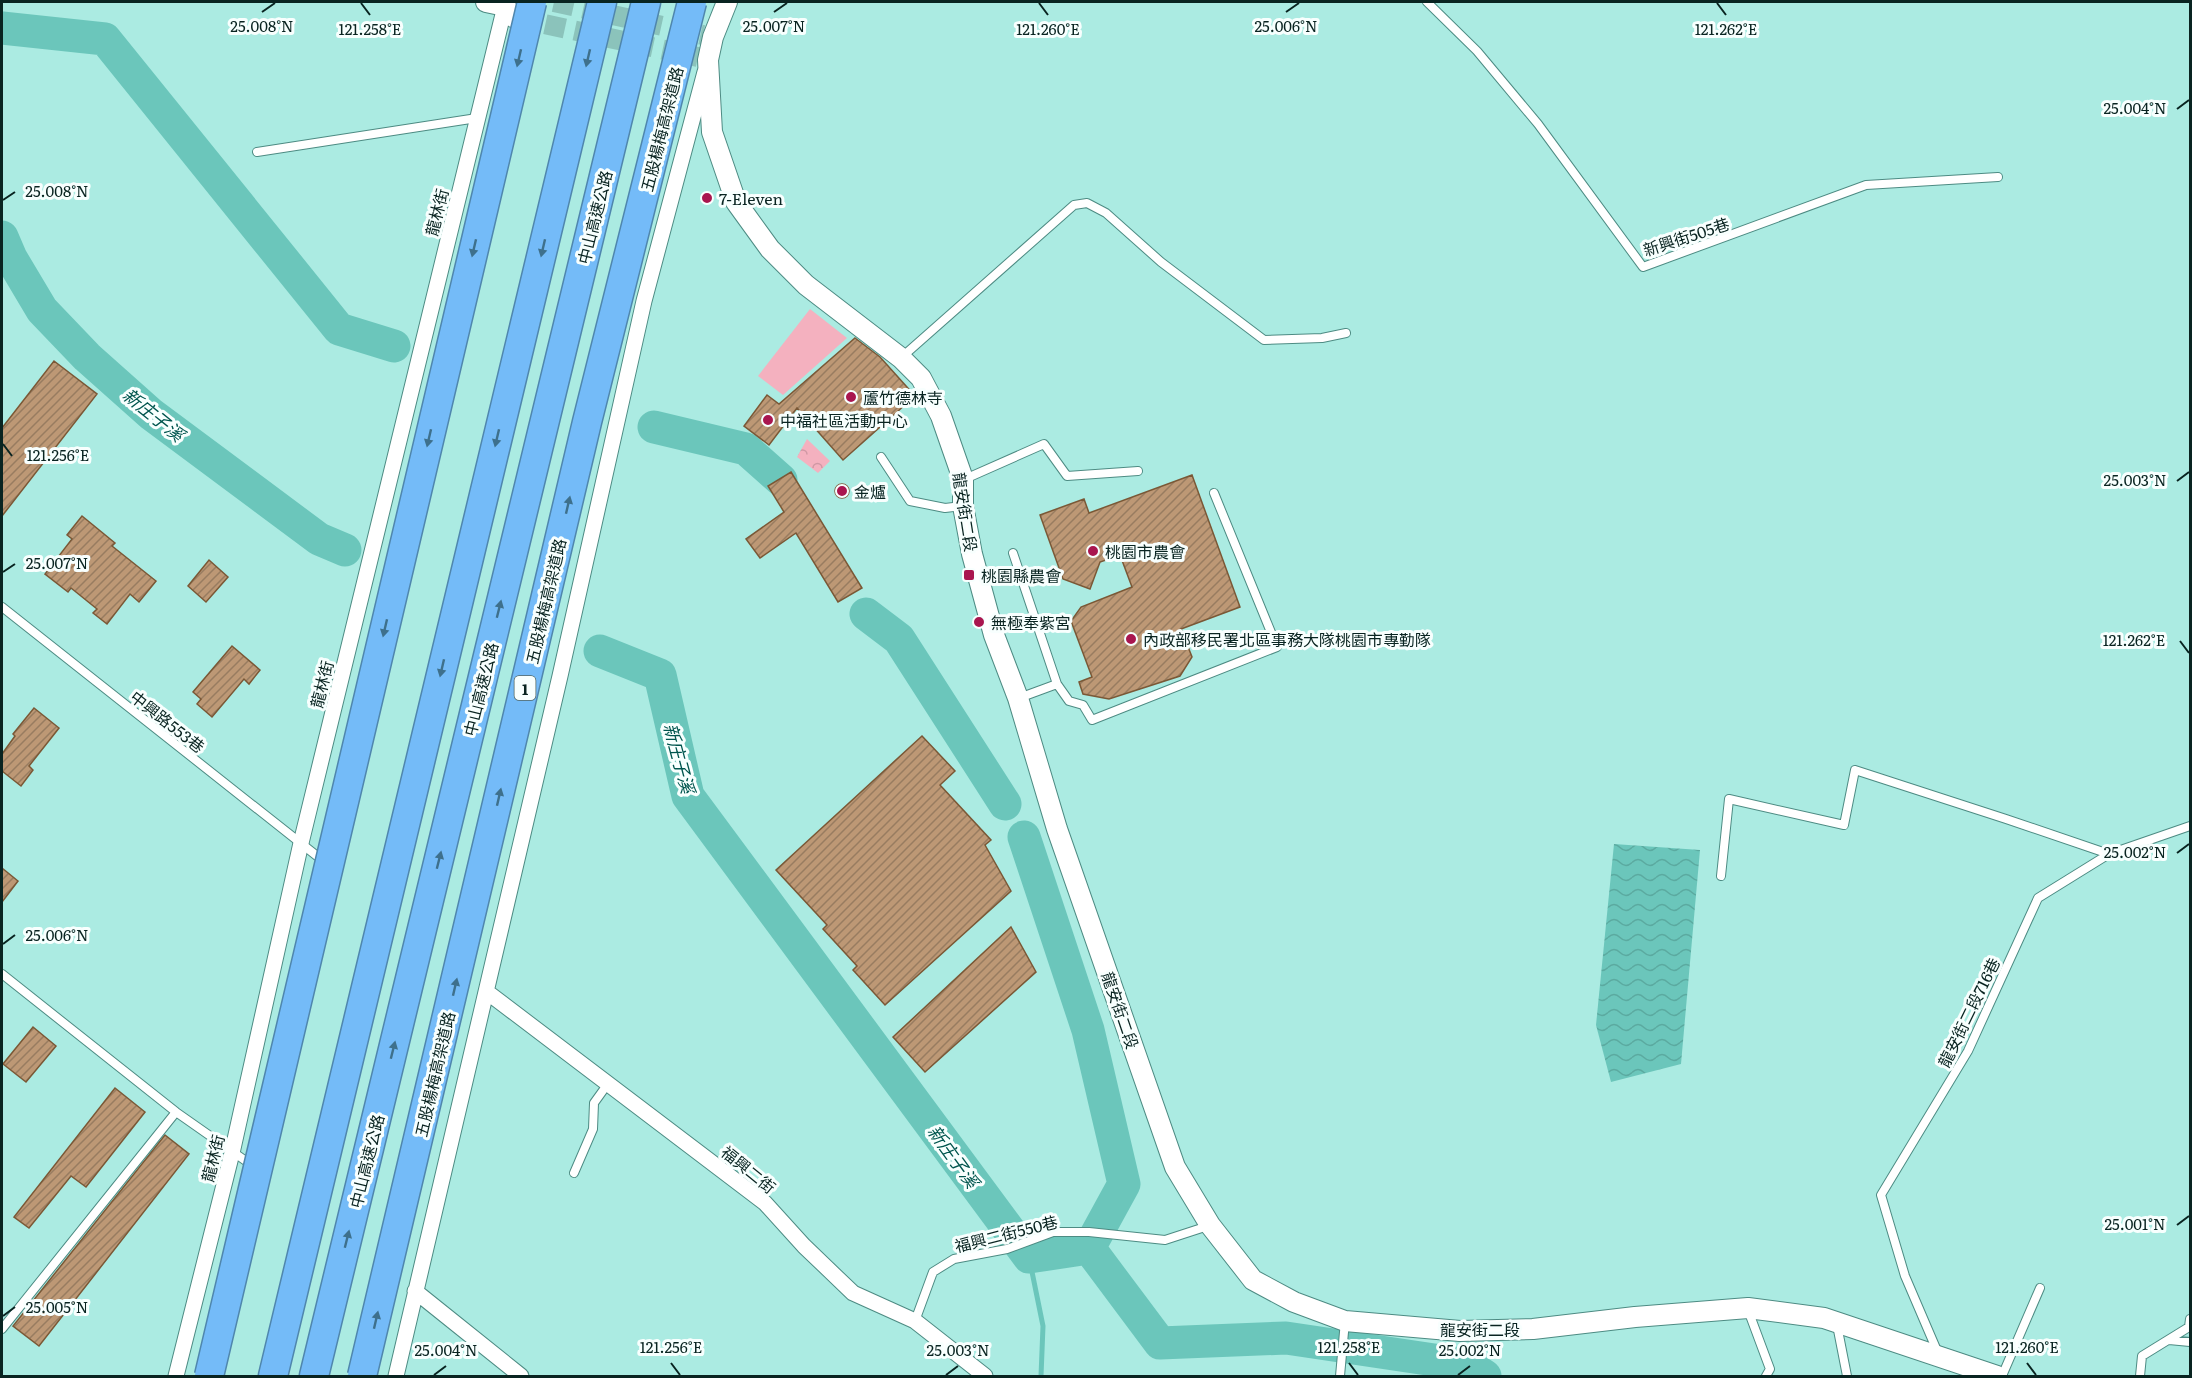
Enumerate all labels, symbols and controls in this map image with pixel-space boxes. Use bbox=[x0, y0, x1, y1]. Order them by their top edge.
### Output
text: 25.008°N bbox=[230, 14, 294, 37]
text: 25.007°N bbox=[743, 14, 805, 37]
text: 25.006°N bbox=[1254, 14, 1318, 37]
text: 121.258°E bbox=[339, 17, 401, 40]
text: 121.260°E bbox=[1016, 17, 1080, 40]
text: 121.262°E bbox=[1695, 17, 1757, 40]
one-way arrow bbox=[513, 49, 523, 68]
one-way arrow bbox=[582, 49, 592, 68]
street label: 五股楊梅高架道路 bbox=[634, 64, 688, 194]
text: 25.004°N bbox=[2104, 96, 2167, 119]
street label: 中山高速公路 bbox=[571, 168, 617, 266]
text: 25.008°N bbox=[25, 179, 89, 202]
street label: 龍林街 bbox=[419, 186, 453, 238]
place label: 7-Eleven bbox=[719, 186, 783, 210]
marker: 7-Eleven bbox=[700, 191, 714, 205]
street label: 新興街505巷 bbox=[1640, 211, 1732, 261]
one-way arrow bbox=[469, 239, 478, 258]
one-way arrow bbox=[537, 239, 547, 257]
water label: 新庄子溪 bbox=[118, 381, 193, 449]
place label: 蘆竹德林寺 bbox=[863, 385, 943, 409]
marker: 蘆竹德林寺 bbox=[844, 390, 858, 404]
place label: 中福社區活動中心 bbox=[780, 408, 908, 432]
marker: 中福社區活動中心 bbox=[761, 413, 775, 427]
one-way arrow bbox=[424, 429, 434, 447]
one-way arrow bbox=[492, 429, 502, 447]
text: 121.256°E bbox=[27, 443, 89, 466]
text: 25.003°N bbox=[2104, 468, 2166, 491]
street label: 龍安街二段 bbox=[948, 471, 984, 553]
place label: 金爐 bbox=[854, 479, 886, 503]
marker: 金爐 bbox=[835, 484, 849, 498]
one-way arrow bbox=[564, 495, 573, 514]
street label: 五股楊梅高架道路 bbox=[519, 536, 571, 666]
place label: 桃園市農會 bbox=[1105, 539, 1185, 563]
marker: 桃園市農會 bbox=[1086, 544, 1100, 558]
text: 25.007°N bbox=[26, 551, 88, 574]
place label: 桃園縣農會 bbox=[981, 563, 1061, 587]
marker: 桃園縣農會 bbox=[962, 568, 976, 582]
one-way arrow bbox=[495, 600, 505, 619]
place label: 無極奉紫宮 bbox=[991, 610, 1071, 634]
marker: 無極奉紫宮 bbox=[972, 615, 986, 629]
one-way arrow bbox=[379, 619, 389, 637]
place label: 內政部移民署北區事務大隊桃園市專勤隊 bbox=[1143, 627, 1431, 651]
text: 121.262°E bbox=[2103, 628, 2165, 651]
marker: 內政部移民署北區事務大隊桃園市專勤隊 bbox=[1124, 632, 1138, 646]
street label: 中山高速公路 bbox=[457, 640, 503, 738]
street label: 龍林街 bbox=[304, 658, 338, 710]
one-way arrow bbox=[437, 659, 447, 677]
road number: 1 bbox=[514, 676, 536, 700]
street label: 中興路553巷 bbox=[126, 684, 210, 758]
water label: 新庄子溪 bbox=[658, 720, 703, 799]
one-way arrow bbox=[495, 788, 505, 806]
text: 25.002°N bbox=[2104, 840, 2166, 863]
one-way arrow bbox=[434, 851, 444, 869]
text: 25.006°N bbox=[25, 923, 89, 946]
street label: 龍安街二段716巷 bbox=[1931, 953, 2005, 1071]
street label: 龍安街二段 bbox=[1097, 968, 1145, 1052]
one-way arrow bbox=[450, 978, 460, 996]
street label: 五股楊梅高架道路 bbox=[408, 1009, 460, 1139]
one-way arrow bbox=[388, 1041, 398, 1059]
street label: 中山高速公路 bbox=[343, 1112, 389, 1210]
water label: 新庄子溪 bbox=[922, 1119, 988, 1195]
street label: 龍林街 bbox=[195, 1132, 229, 1184]
street label: 福興二街 bbox=[717, 1140, 781, 1198]
street label: 福興二街550巷 bbox=[952, 1209, 1060, 1257]
text: 25.001°N bbox=[2104, 1212, 2166, 1235]
one-way arrow bbox=[343, 1229, 352, 1248]
text: 25.005°N bbox=[26, 1295, 88, 1318]
one-way arrow bbox=[371, 1310, 381, 1329]
street label: 龍安街二段 bbox=[1440, 1317, 1520, 1341]
text: 121.256°E bbox=[640, 1335, 702, 1358]
text: 121.258°E bbox=[1318, 1335, 1380, 1358]
text: 121.260°E bbox=[1995, 1335, 2059, 1358]
text: 25.004°N bbox=[415, 1338, 478, 1361]
text: 25.003°N bbox=[927, 1338, 989, 1361]
text: 25.002°N bbox=[1439, 1338, 1501, 1361]

